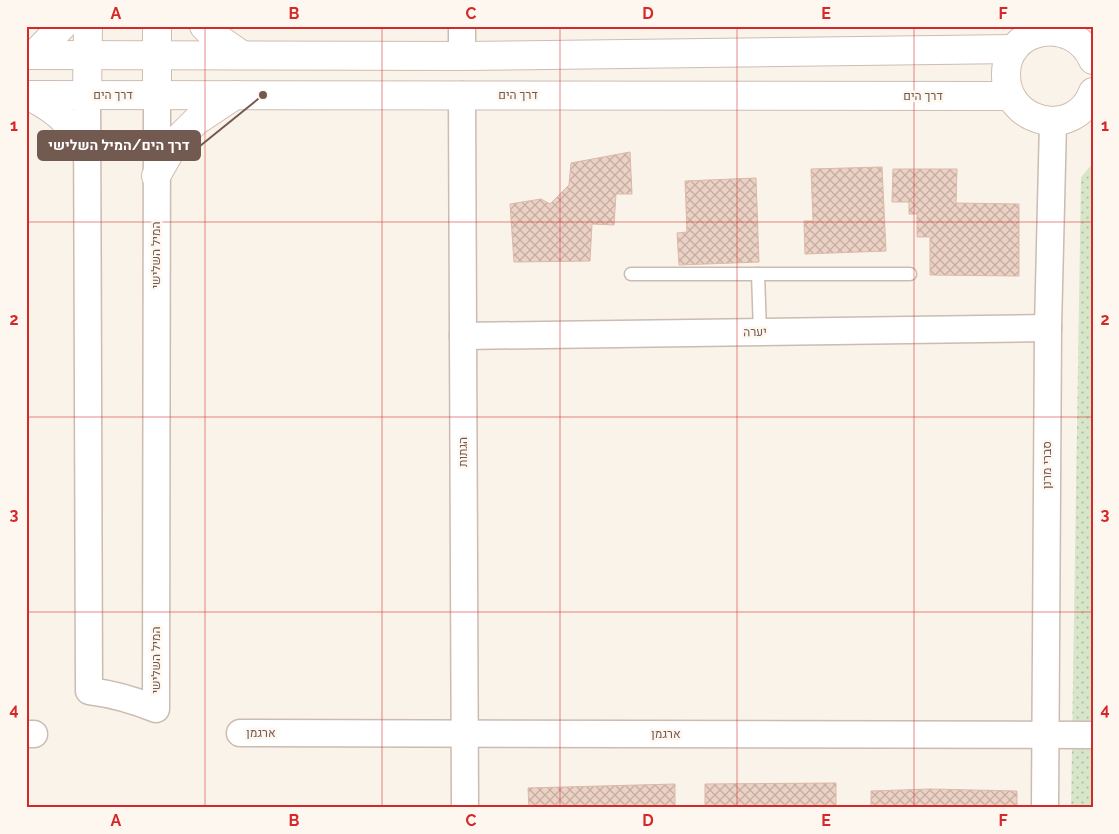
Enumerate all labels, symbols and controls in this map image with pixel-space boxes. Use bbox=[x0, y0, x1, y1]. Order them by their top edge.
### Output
text: A bbox=[111, 4, 122, 23]
text: B bbox=[289, 4, 300, 23]
text: C bbox=[466, 4, 477, 23]
text: D bbox=[642, 4, 654, 23]
text: E bbox=[821, 4, 831, 23]
text: F bbox=[998, 4, 1008, 23]
street label: דרך הים bbox=[93, 88, 133, 102]
street label: דרך הים bbox=[498, 88, 538, 102]
street label: דרך הים bbox=[903, 89, 943, 103]
text: 1 bbox=[10, 116, 18, 135]
text: 1 bbox=[1101, 116, 1109, 135]
callout: דרך הים/המיל השלישי bbox=[38, 131, 200, 160]
text: דרך הים/המיל השלישי bbox=[48, 137, 190, 153]
street label: המיל השלישי bbox=[149, 221, 163, 289]
text: 2 bbox=[9, 310, 19, 329]
text: 2 bbox=[1100, 310, 1110, 329]
street label: יערה bbox=[743, 325, 767, 339]
street label: הגתות bbox=[456, 437, 470, 467]
street label: סברי מרנן bbox=[1040, 441, 1054, 489]
text: 3 bbox=[10, 505, 19, 524]
text: 3 bbox=[1101, 505, 1110, 524]
street label: המיל השלישי bbox=[149, 626, 163, 694]
text: 4 bbox=[9, 700, 19, 719]
text: 4 bbox=[1100, 700, 1110, 719]
street label: ארגמן bbox=[246, 726, 276, 740]
street label: ארגמן bbox=[651, 727, 681, 741]
text: A bbox=[111, 811, 122, 830]
text: B bbox=[289, 811, 300, 830]
text: C bbox=[466, 811, 477, 830]
text: D bbox=[642, 811, 654, 830]
text: E bbox=[821, 811, 831, 830]
text: F bbox=[998, 811, 1008, 830]

